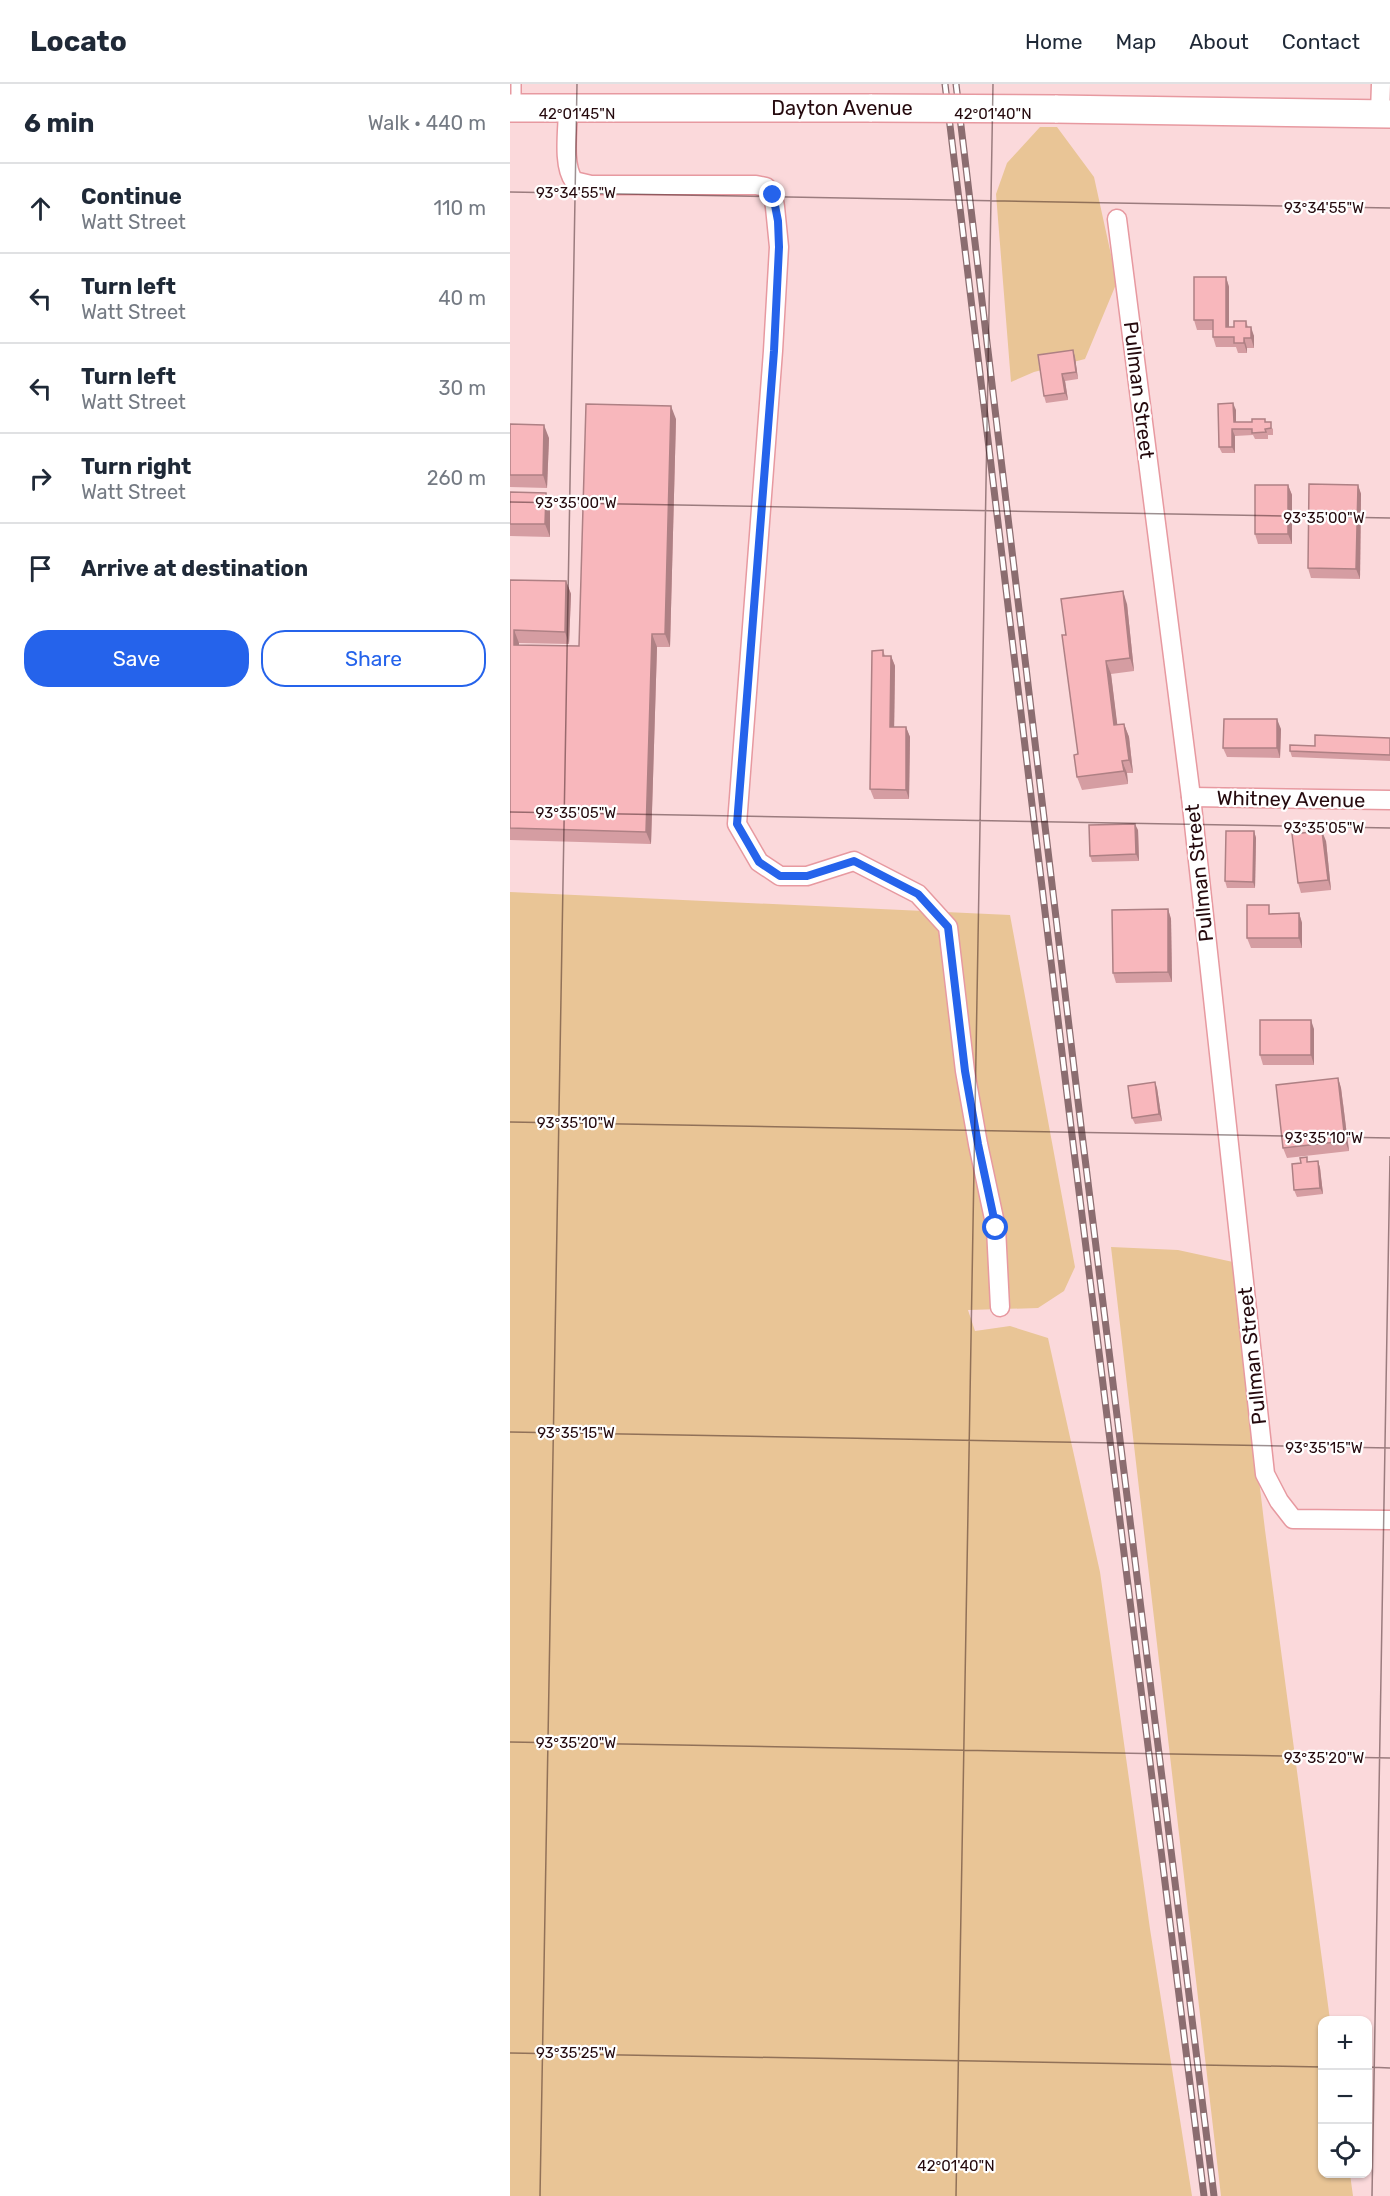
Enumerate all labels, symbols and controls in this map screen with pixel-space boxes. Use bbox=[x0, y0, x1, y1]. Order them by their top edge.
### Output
text: Locato bbox=[30, 25, 127, 58]
text: Home bbox=[1025, 29, 1082, 54]
text: Map bbox=[1115, 29, 1156, 54]
text: About bbox=[1189, 29, 1249, 54]
text: Contact bbox=[1282, 29, 1360, 54]
street label: Dayton Avenue bbox=[771, 96, 913, 120]
text: 42°01'45"N bbox=[539, 105, 615, 123]
text: 42°01'40"N bbox=[954, 105, 1032, 123]
text: 6 min bbox=[24, 108, 94, 139]
text: Walk · 440 m bbox=[368, 111, 486, 135]
route end bbox=[759, 181, 785, 207]
text: Continue bbox=[81, 183, 182, 210]
text: 93°34'55"W bbox=[536, 184, 616, 202]
icon: ahead bbox=[24, 192, 57, 225]
text: 110 m bbox=[434, 196, 486, 220]
text: 93°34'55"W bbox=[1284, 199, 1364, 217]
text: Watt Street bbox=[81, 210, 186, 234]
text: Turn left bbox=[81, 273, 176, 300]
icon: left bbox=[24, 282, 57, 315]
text: 40 m bbox=[438, 286, 486, 310]
text: Watt Street bbox=[81, 300, 186, 324]
street label: Pullman Street bbox=[1119, 320, 1159, 460]
text: Turn left bbox=[81, 363, 176, 390]
icon: left bbox=[24, 372, 57, 405]
text: 30 m bbox=[439, 376, 486, 400]
text: Watt Street bbox=[81, 390, 186, 414]
text: Turn right bbox=[81, 453, 191, 480]
icon: right bbox=[24, 462, 57, 495]
text: 260 m bbox=[427, 466, 486, 490]
text: Watt Street bbox=[81, 480, 186, 504]
text: 93°35'00"W bbox=[535, 494, 617, 512]
text: 93°35'00"W bbox=[1283, 509, 1365, 527]
icon: arrive bbox=[24, 552, 57, 585]
text: Arrive at destination bbox=[81, 555, 308, 582]
button: Save bbox=[24, 630, 249, 687]
button: Share bbox=[261, 630, 486, 687]
street label: Whitney Avenue bbox=[1216, 786, 1366, 812]
street label: Pullman Street bbox=[1180, 803, 1218, 943]
text: 93°35'05"W bbox=[536, 804, 616, 822]
text: 93°35'05"W bbox=[1284, 819, 1364, 837]
text: 93°35'10"W bbox=[537, 1114, 615, 1132]
text: 93°35'10"W bbox=[1285, 1129, 1363, 1147]
route start bbox=[982, 1214, 1008, 1240]
street label: Pullman Street bbox=[1233, 1286, 1271, 1426]
text: 93°35'15"W bbox=[537, 1424, 615, 1442]
text: 93°35'15"W bbox=[1285, 1439, 1363, 1457]
text: 93°35'20"W bbox=[536, 1734, 616, 1752]
text: 93°35'20"W bbox=[1284, 1749, 1364, 1767]
map controls bbox=[1318, 2016, 1372, 2178]
button: + bbox=[1318, 2016, 1372, 2070]
text: 93°35'25"W bbox=[536, 2044, 616, 2062]
button: − bbox=[1318, 2070, 1372, 2124]
button: locate bbox=[1318, 2124, 1372, 2178]
text: 42°01'40"N bbox=[917, 2157, 995, 2175]

